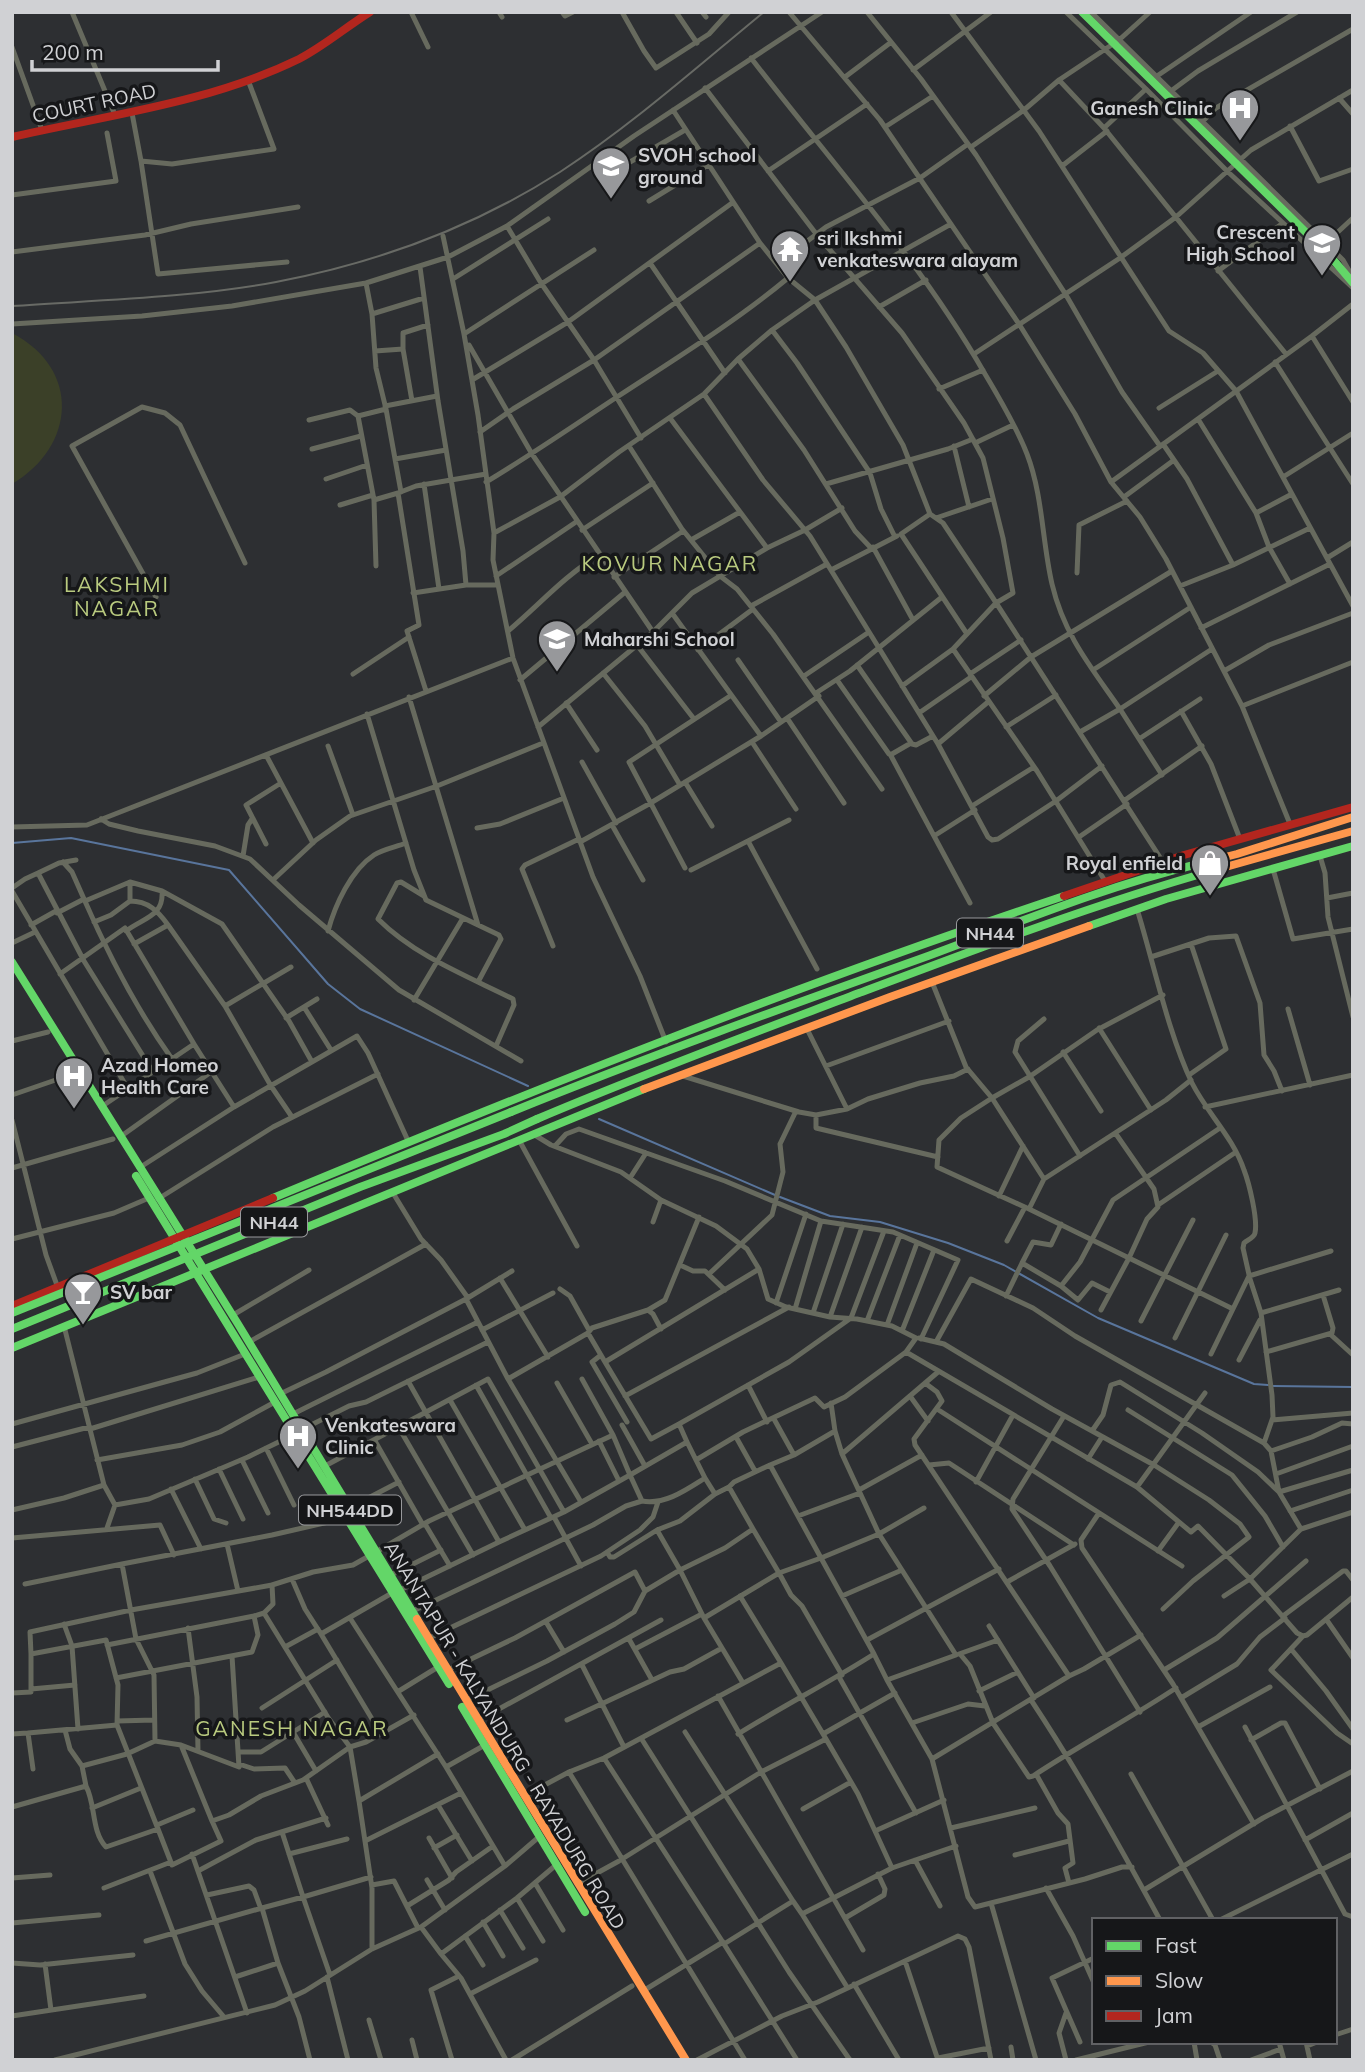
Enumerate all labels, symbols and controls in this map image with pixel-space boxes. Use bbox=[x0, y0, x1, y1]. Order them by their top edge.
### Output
scale bar bbox=[32, 28, 217, 72]
text: 200 m bbox=[42, 39, 104, 65]
street label: COURT ROAD bbox=[30, 78, 158, 128]
hospital icon: Ganesh Clinic bbox=[1219, 87, 1261, 142]
place label: Ganesh Clinic bbox=[1090, 96, 1213, 120]
place label: SVOH school ground bbox=[638, 143, 756, 189]
school or university icon: SVOH school ground bbox=[590, 145, 632, 200]
place label: Crescent High School bbox=[1186, 220, 1295, 266]
school or university icon: Crescent High School bbox=[1301, 222, 1343, 277]
place label: sri lkshmi venkateswara alayam bbox=[816, 226, 1018, 272]
temple icon: sri lkshmi venkateswara alayam bbox=[769, 228, 811, 283]
district label: KOVUR NAGAR bbox=[582, 550, 758, 576]
district label: LAKSHMI NAGAR bbox=[64, 571, 170, 621]
school or university icon: Maharshi School bbox=[536, 618, 578, 673]
place label: Maharshi School bbox=[584, 627, 735, 651]
shop icon: Royal enfield bbox=[1189, 842, 1231, 897]
place label: Royal enfield bbox=[1066, 851, 1183, 875]
road number: NH44 bbox=[957, 918, 1023, 948]
place label: Azad Homeo Health Care bbox=[101, 1053, 219, 1099]
hospital icon: Azad Homeo Health Care bbox=[53, 1055, 95, 1110]
road number: NH44 bbox=[241, 1208, 307, 1237]
bar icon: SV bar bbox=[62, 1271, 104, 1326]
place label: SV bar bbox=[110, 1280, 172, 1304]
place label: Venkateswara Clinic bbox=[324, 1413, 456, 1459]
hospital icon: Venkateswara Clinic bbox=[277, 1415, 319, 1470]
road number: NH544DD bbox=[299, 1496, 401, 1525]
street label: ANANTAPUR - KALYANDURG - RAYADURG ROAD bbox=[379, 1537, 631, 1933]
district label: GANESH NAGAR bbox=[195, 1715, 389, 1741]
legend bbox=[1092, 1918, 1337, 2044]
text: Fast bbox=[1155, 1932, 1197, 1958]
text: Slow bbox=[1155, 1967, 1203, 1993]
text: Jam bbox=[1155, 2002, 1193, 2028]

